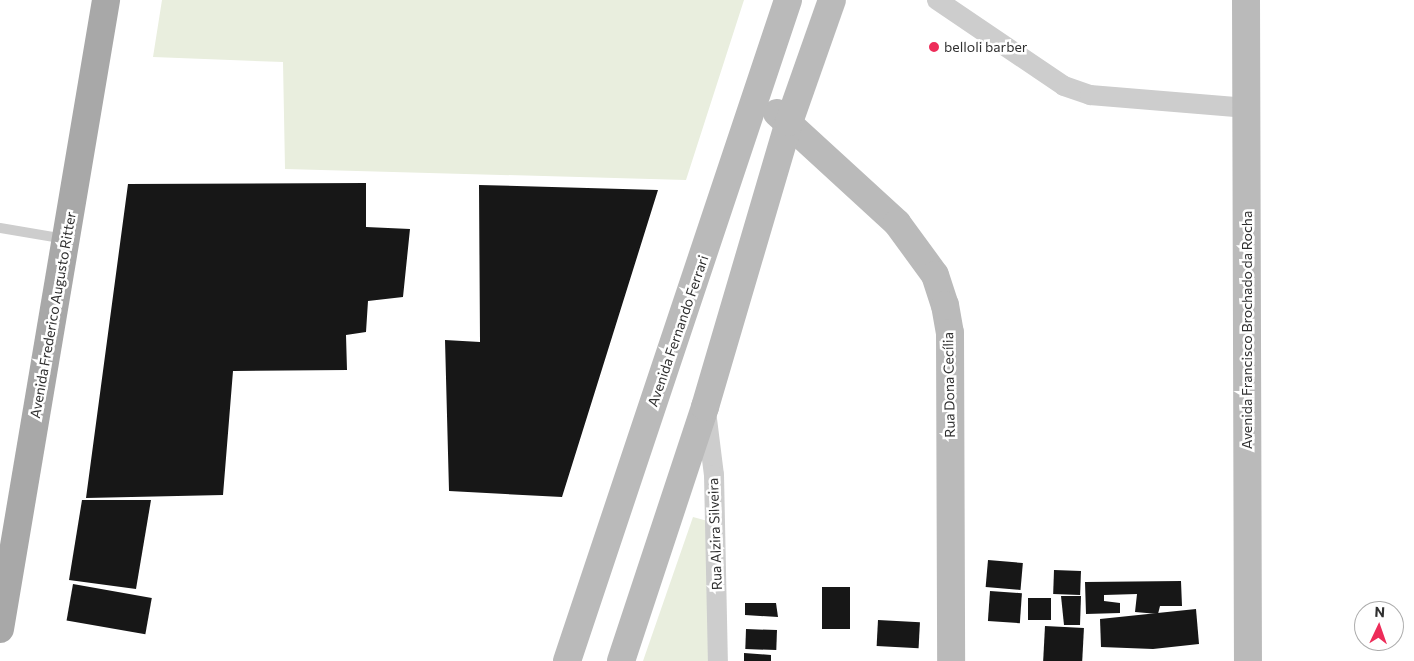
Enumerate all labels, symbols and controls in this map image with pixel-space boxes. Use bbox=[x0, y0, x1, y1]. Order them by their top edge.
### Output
place label: belloli barber bbox=[944, 39, 1027, 55]
marker: belloli barber bbox=[928, 41, 940, 53]
street label: Avenida Frederico Augusto Ritter bbox=[27, 210, 79, 420]
street label: Avenida Francisco Brochado da Rocha bbox=[1239, 211, 1255, 449]
street label: Avenida Fernando Ferrari bbox=[644, 253, 712, 409]
street label: Rua Dona Cecília bbox=[940, 332, 958, 438]
street label: Rua Alzira Silveira bbox=[705, 478, 725, 590]
north arrow bbox=[1354, 601, 1404, 651]
text: N bbox=[1374, 603, 1385, 620]

